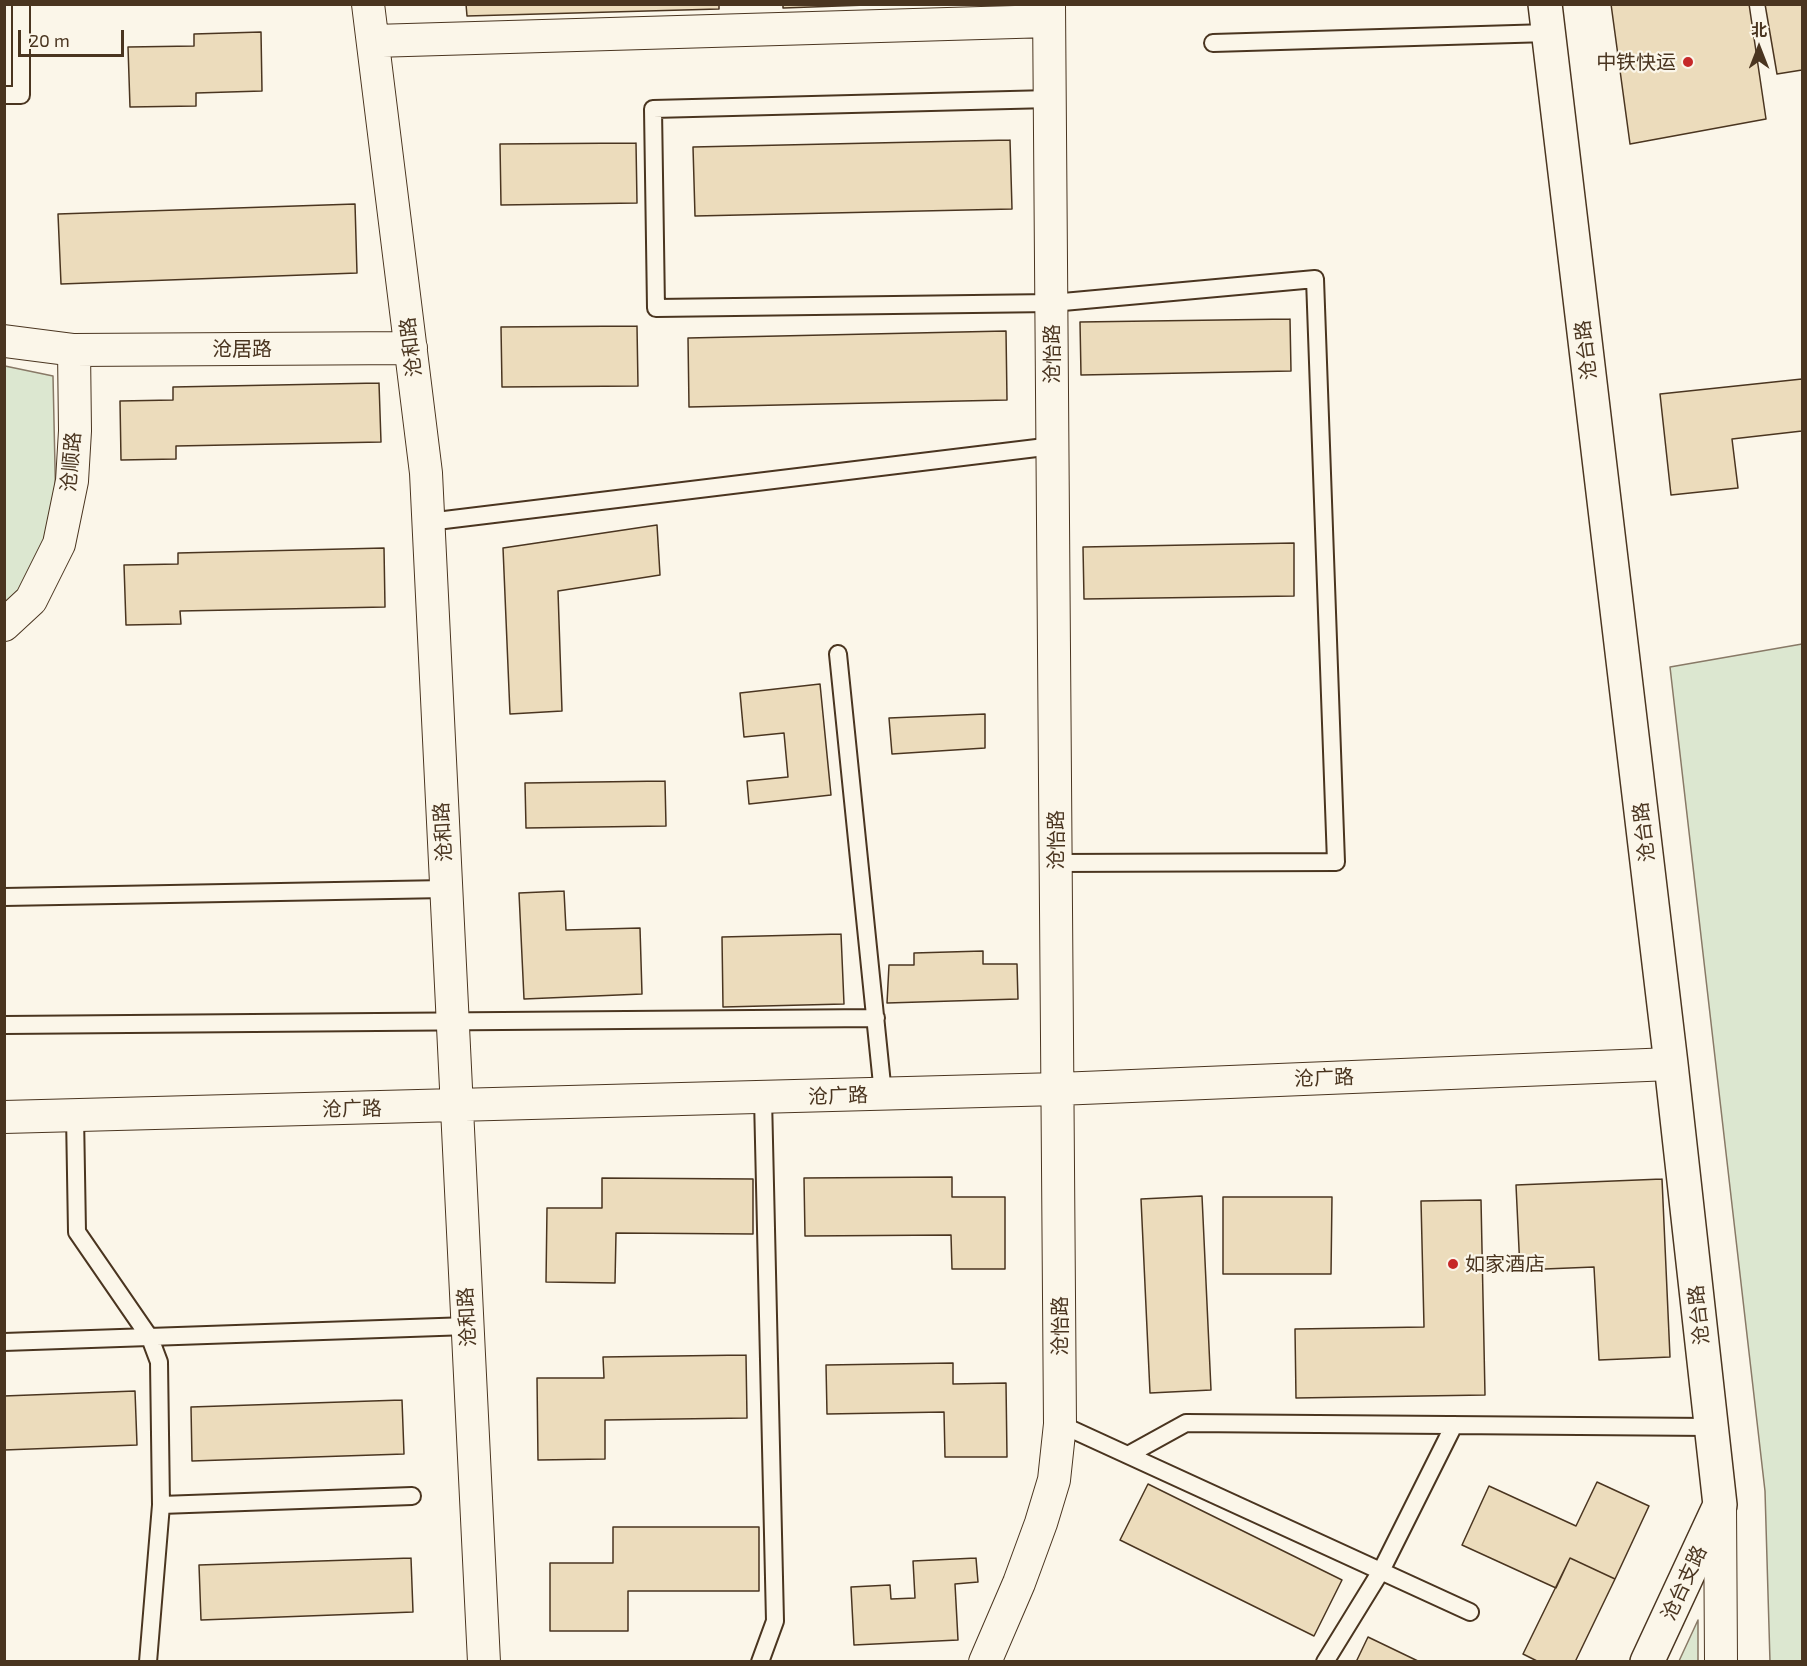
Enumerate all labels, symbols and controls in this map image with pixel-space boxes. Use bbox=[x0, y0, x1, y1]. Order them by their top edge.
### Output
scale bar bbox=[21, 18, 128, 56]
north arrow bbox=[1729, 18, 1789, 78]
text: 北 bbox=[1751, 20, 1767, 39]
text: 20 m bbox=[29, 29, 70, 51]
place label: 中铁快运 bbox=[1596, 50, 1676, 74]
marker: 中铁快运 bbox=[1681, 55, 1695, 69]
street label: 沧和路 bbox=[395, 316, 427, 378]
street label: 沧台路 bbox=[1570, 319, 1602, 381]
street label: 沧怡路 bbox=[1040, 324, 1064, 384]
street label: 沧居路 bbox=[212, 337, 272, 361]
street label: 沧顺路 bbox=[56, 431, 86, 493]
street label: 沧和路 bbox=[429, 801, 457, 863]
street label: 沧台路 bbox=[1628, 801, 1660, 863]
street label: 沧怡路 bbox=[1044, 810, 1068, 870]
street label: 沧广路 bbox=[1294, 1065, 1354, 1091]
street label: 沧广路 bbox=[808, 1083, 868, 1109]
street label: 沧广路 bbox=[322, 1096, 382, 1122]
place label: 如家酒店 bbox=[1465, 1252, 1545, 1276]
marker: 如家酒店 bbox=[1446, 1257, 1460, 1271]
street label: 沧台路 bbox=[1684, 1284, 1714, 1346]
street label: 沧和路 bbox=[453, 1286, 481, 1348]
street label: 沧怡路 bbox=[1048, 1296, 1072, 1356]
street label: 沧台支路 bbox=[1656, 1542, 1712, 1624]

